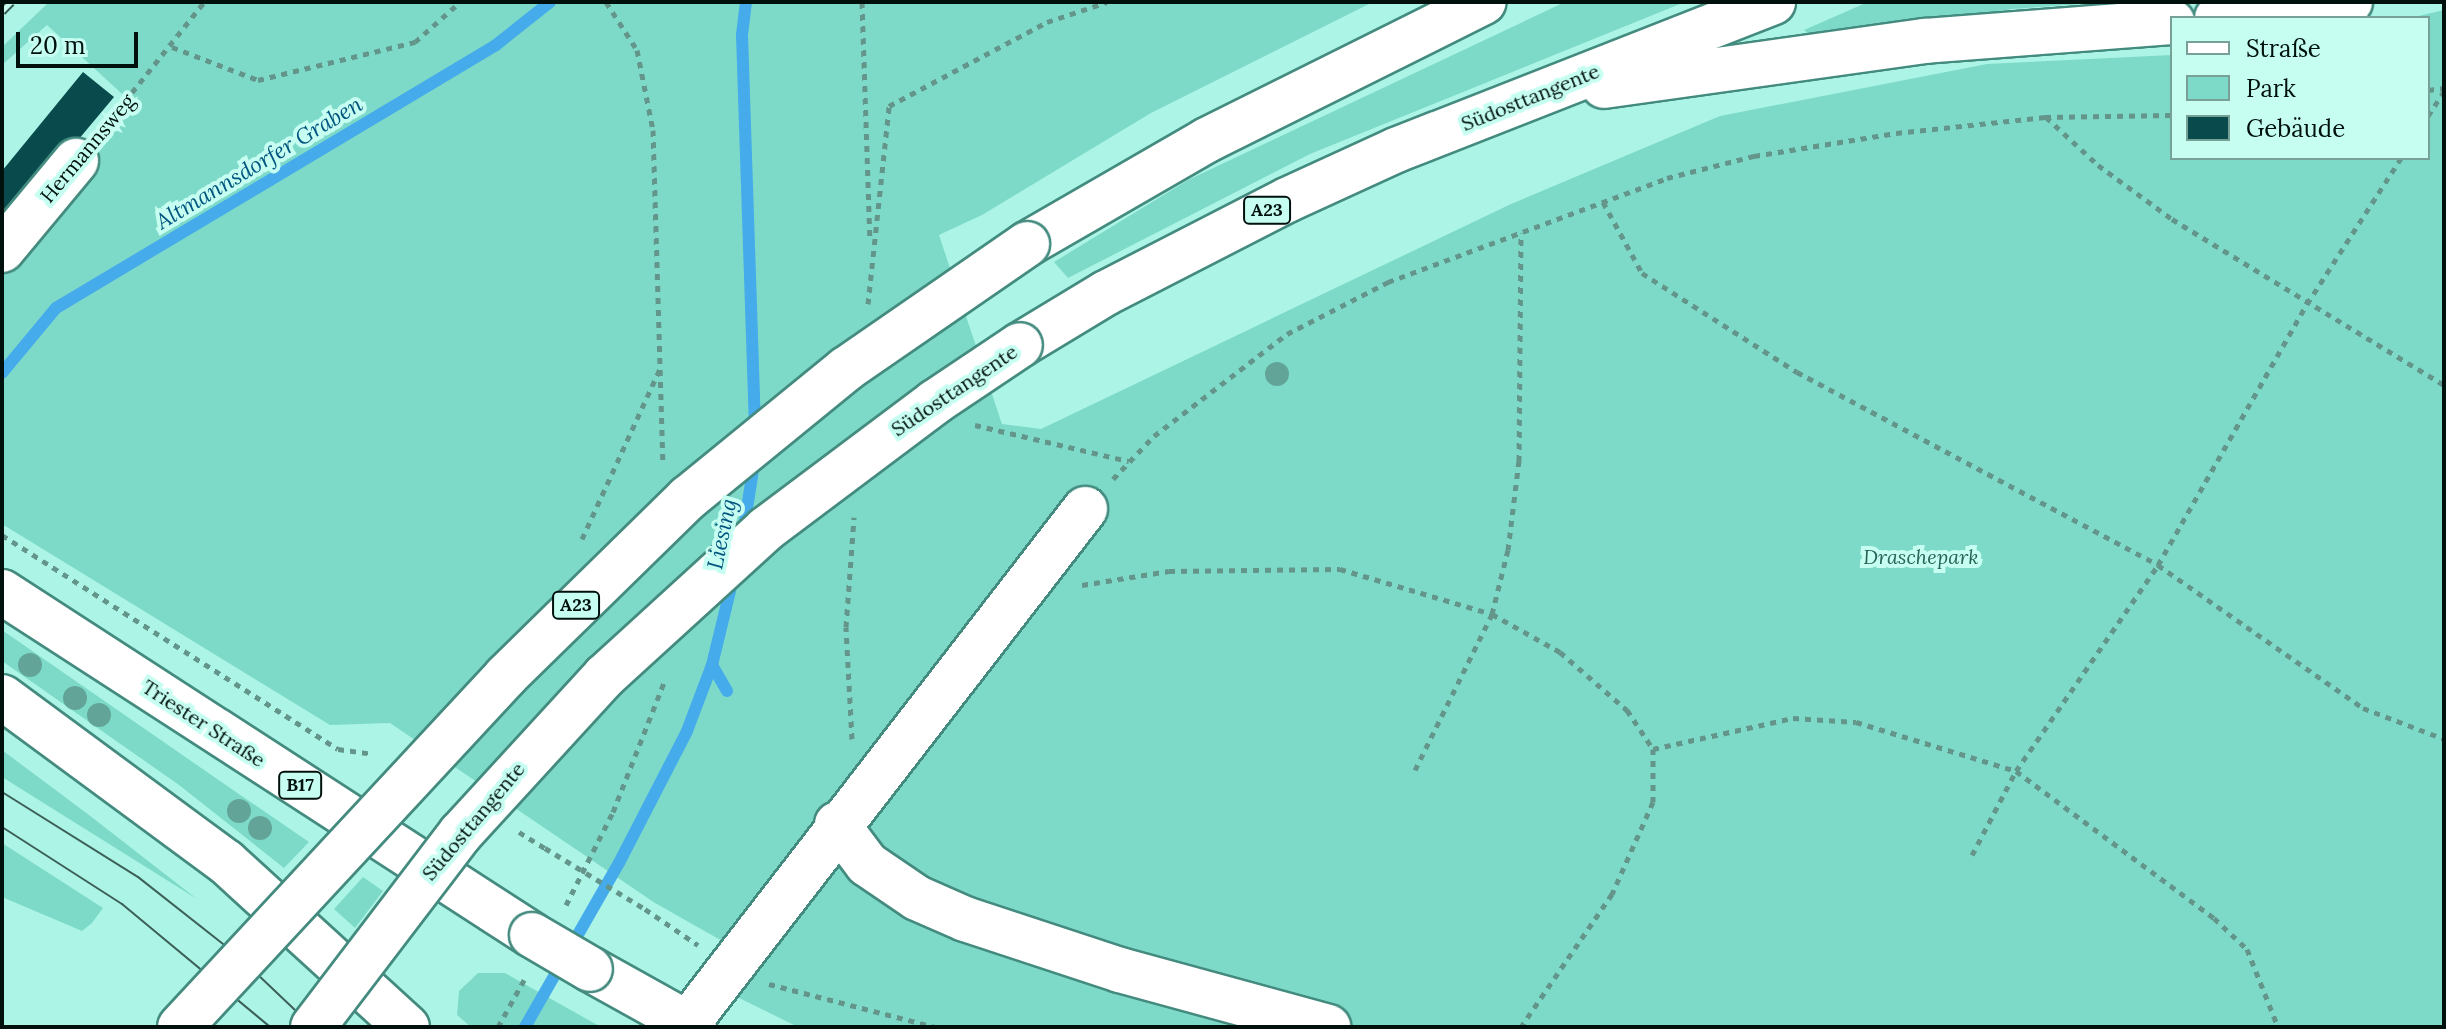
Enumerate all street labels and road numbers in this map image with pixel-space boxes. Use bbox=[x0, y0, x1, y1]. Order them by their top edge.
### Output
street label: Südosttangente bbox=[1458, 58, 1602, 136]
street label: Hermannsweg bbox=[35, 89, 139, 207]
road number: A23 bbox=[1243, 196, 1291, 224]
street label: Südosttangente bbox=[887, 339, 1021, 441]
road number: A23 bbox=[552, 591, 600, 619]
street label: Triester Straße bbox=[138, 674, 270, 772]
street label: Südosttangente bbox=[417, 757, 529, 885]
road number: B17 bbox=[278, 771, 322, 799]

